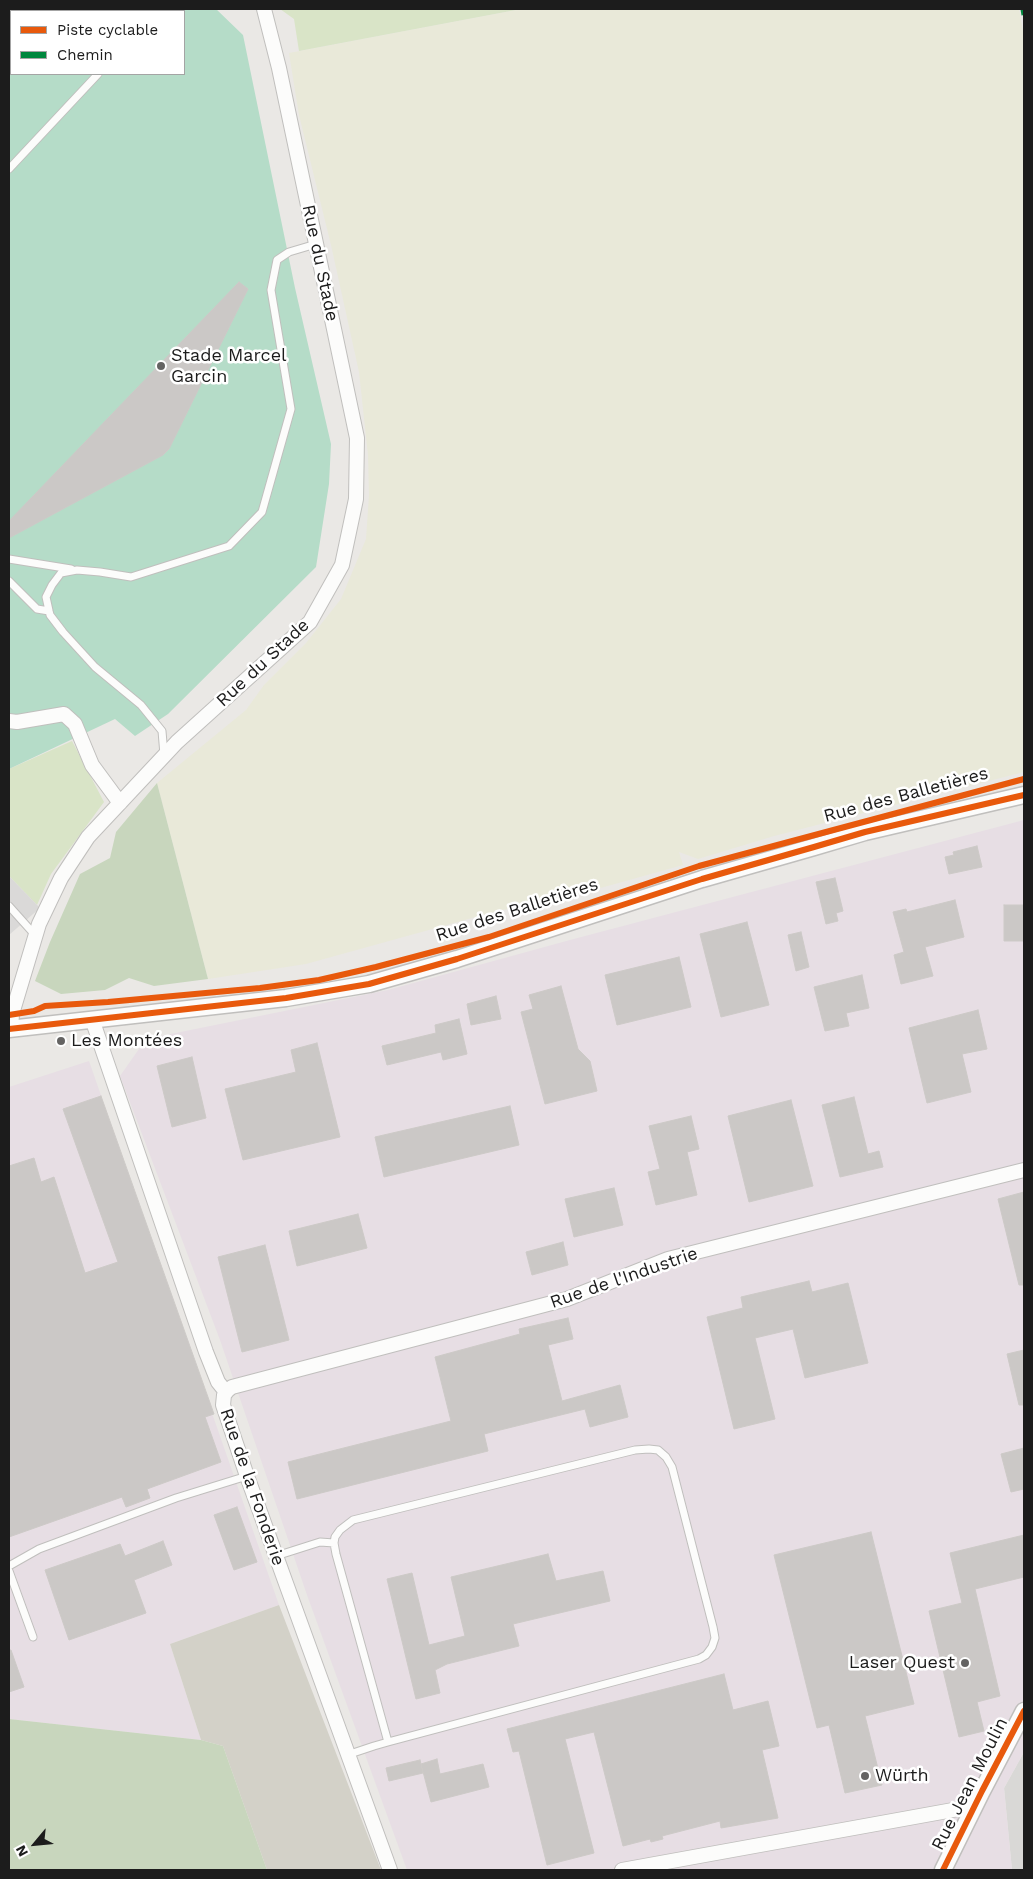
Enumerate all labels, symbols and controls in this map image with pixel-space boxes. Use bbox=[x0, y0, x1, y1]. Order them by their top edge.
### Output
legend bbox=[10, 10, 185, 75]
text: Piste cyclable bbox=[57, 21, 158, 39]
text: Chemin bbox=[57, 46, 113, 64]
street label: Rue du Stade bbox=[297, 203, 343, 323]
place label: Stade Marcel Garcin bbox=[171, 345, 287, 388]
marker: Stade Marcel Garcin bbox=[155, 360, 167, 372]
street label: Rue du Stade bbox=[212, 615, 314, 711]
street label: Rue des Balletières bbox=[821, 763, 991, 827]
street label: Rue des Balletières bbox=[433, 874, 601, 946]
place label: Les Montées bbox=[71, 1030, 182, 1052]
marker: Les Montées bbox=[55, 1035, 67, 1047]
street label: Rue de l'Industrie bbox=[547, 1243, 701, 1313]
street label: Rue de la Fonderie bbox=[215, 1405, 289, 1569]
place label: Laser Quest bbox=[849, 1652, 955, 1674]
marker: Laser Quest bbox=[959, 1657, 971, 1669]
street label: Rue Jean Moulin bbox=[927, 1714, 1013, 1854]
place label: Würth bbox=[875, 1765, 929, 1787]
marker: Würth bbox=[859, 1770, 871, 1782]
north arrow bbox=[10, 1819, 60, 1869]
text: N bbox=[12, 1843, 31, 1859]

